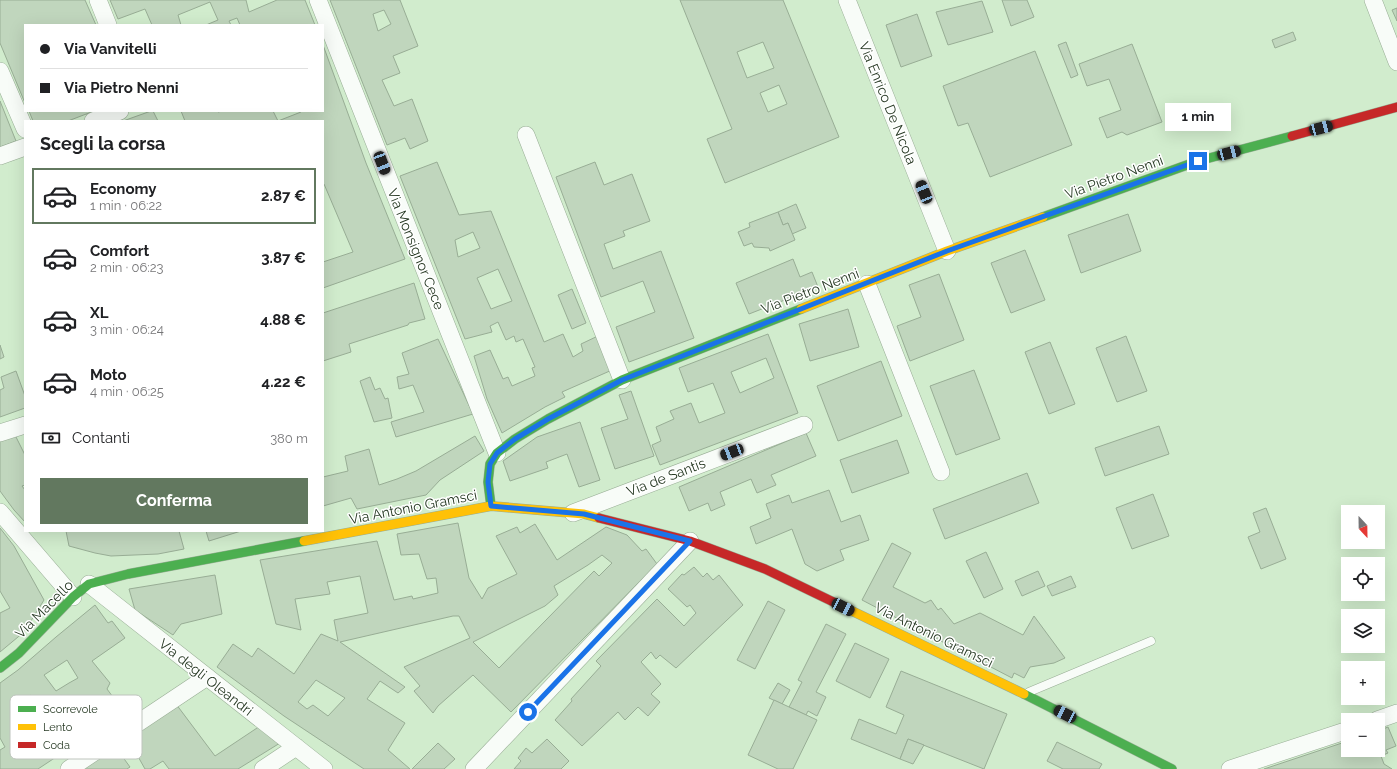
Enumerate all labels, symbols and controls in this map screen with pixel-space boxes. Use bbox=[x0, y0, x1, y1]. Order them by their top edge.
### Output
street label: Via Enrico De Nicola bbox=[856, 39, 920, 167]
text: Via Vanvitelli bbox=[64, 40, 157, 58]
text: Via Pietro Nenni bbox=[64, 79, 179, 97]
callout: 1 min bbox=[1165, 103, 1231, 131]
text: 1 min bbox=[1182, 109, 1214, 124]
car bbox=[1308, 119, 1334, 137]
text: Scegli la corsa bbox=[40, 133, 165, 154]
car bbox=[1216, 144, 1242, 162]
car bbox=[372, 150, 392, 176]
street label: Via Pietro Nenni bbox=[1063, 152, 1165, 202]
route end bbox=[1189, 152, 1207, 170]
icon: car bbox=[42, 178, 78, 214]
car bbox=[914, 179, 934, 205]
text: Economy bbox=[90, 180, 157, 198]
street label: Via Monsignor Cece bbox=[384, 186, 448, 312]
text: 2.87 € bbox=[261, 187, 306, 205]
text: 1 min · 06:22 bbox=[90, 198, 162, 213]
icon: car bbox=[42, 240, 78, 276]
text: Comfort bbox=[90, 242, 149, 260]
text: 3.87 € bbox=[261, 249, 306, 267]
text: 2 min · 06:23 bbox=[90, 260, 164, 275]
street label: Via Pietro Nenni bbox=[759, 265, 861, 317]
icon: car bbox=[42, 302, 78, 338]
text: XL bbox=[90, 304, 108, 322]
text: 4.88 € bbox=[260, 311, 306, 329]
text: 3 min · 06:24 bbox=[90, 322, 164, 337]
icon: car bbox=[42, 364, 78, 400]
text: Moto bbox=[90, 366, 127, 384]
text: 4.22 € bbox=[262, 373, 306, 391]
text: 4 min · 06:25 bbox=[90, 384, 164, 399]
icon: cash bbox=[40, 427, 62, 449]
text: Contanti bbox=[72, 429, 130, 447]
text: 380 m bbox=[270, 431, 308, 446]
car bbox=[719, 442, 745, 462]
street label: Via de Santis bbox=[624, 455, 708, 499]
button: Conferma bbox=[40, 478, 308, 524]
street label: Via Antonio Gramsci bbox=[348, 487, 478, 527]
north arrow bbox=[1341, 505, 1385, 549]
map controls bbox=[1341, 505, 1385, 757]
button: locate bbox=[1341, 557, 1385, 601]
street label: Via Macello bbox=[12, 577, 76, 641]
car bbox=[830, 596, 856, 618]
street label: Via Antonio Gramsci bbox=[872, 599, 996, 671]
button: layers bbox=[1341, 609, 1385, 653]
street label: Via degli Oleandri bbox=[156, 635, 256, 719]
button: + bbox=[1341, 661, 1385, 705]
legend bbox=[10, 695, 142, 759]
text: Scorrevole bbox=[43, 703, 98, 716]
route start bbox=[519, 703, 537, 721]
car bbox=[1052, 703, 1078, 725]
button: − bbox=[1341, 713, 1385, 757]
text: Lento bbox=[43, 721, 73, 734]
text: Coda bbox=[43, 739, 70, 752]

